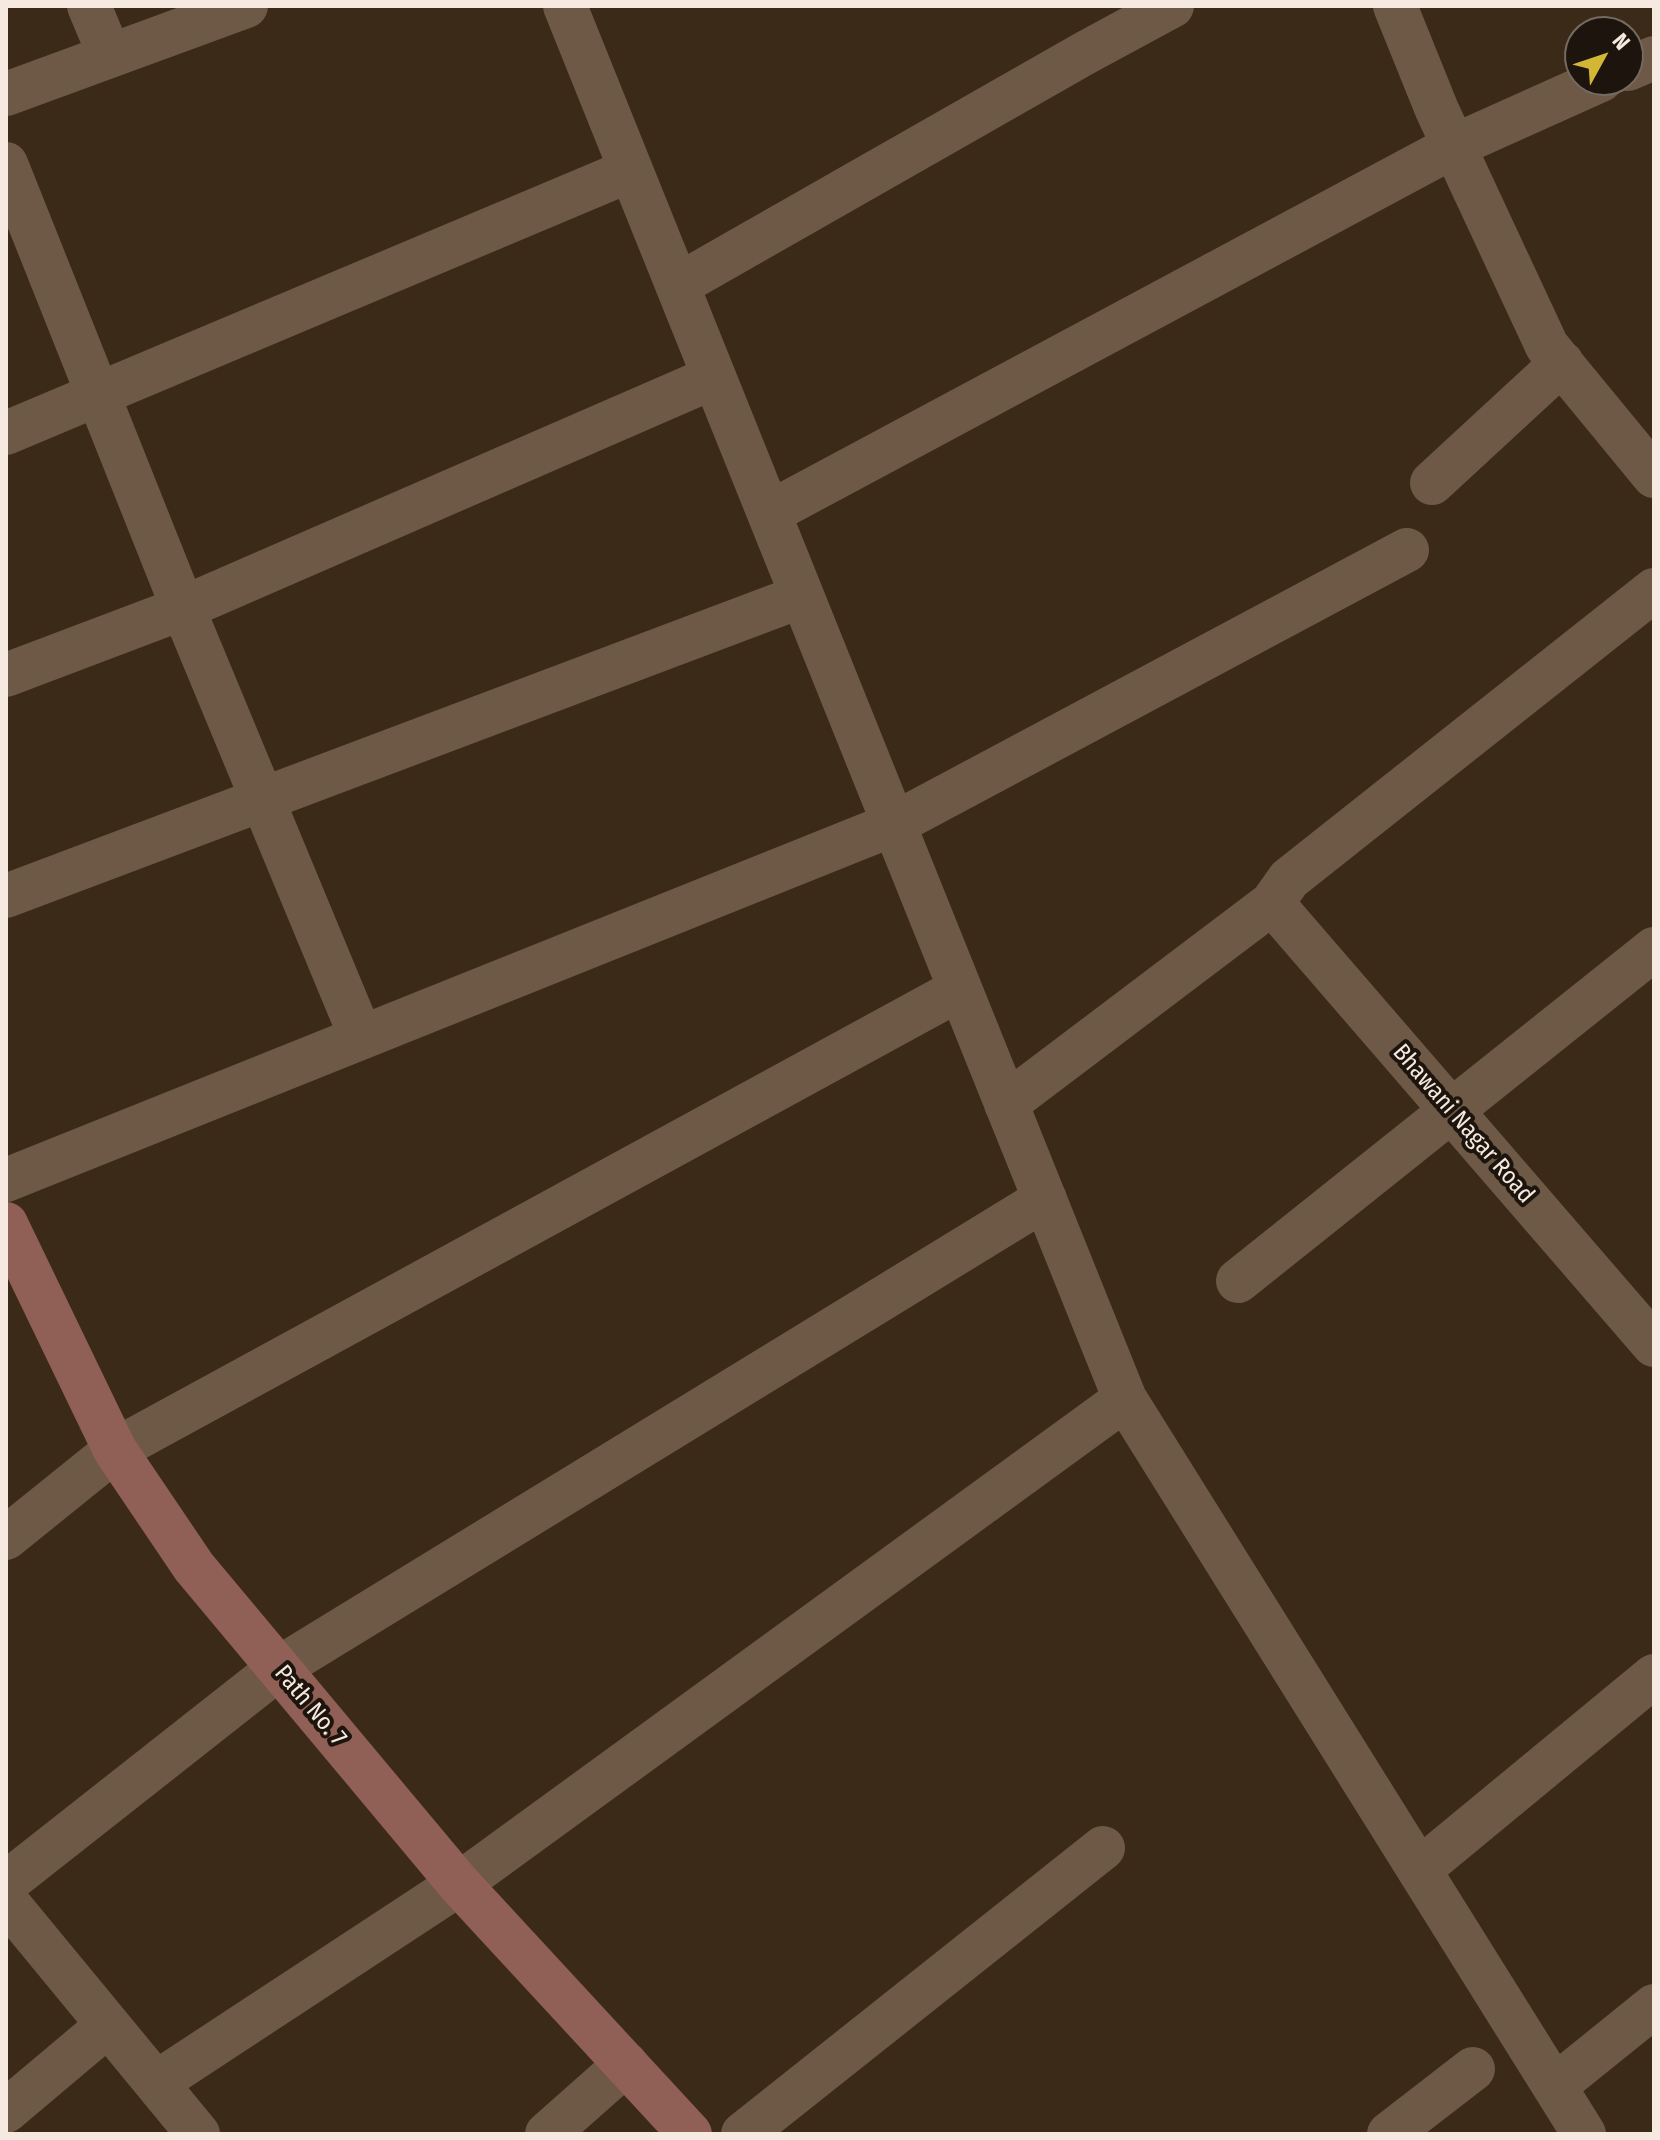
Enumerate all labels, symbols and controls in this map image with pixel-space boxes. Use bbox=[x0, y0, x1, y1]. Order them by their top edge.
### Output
north arrow bbox=[1564, 16, 1644, 96]
text: N bbox=[1607, 28, 1636, 55]
street label: Bhawani Nagar Road bbox=[1386, 1039, 1540, 1209]
street label: Path No. 7 bbox=[268, 1660, 352, 1752]

